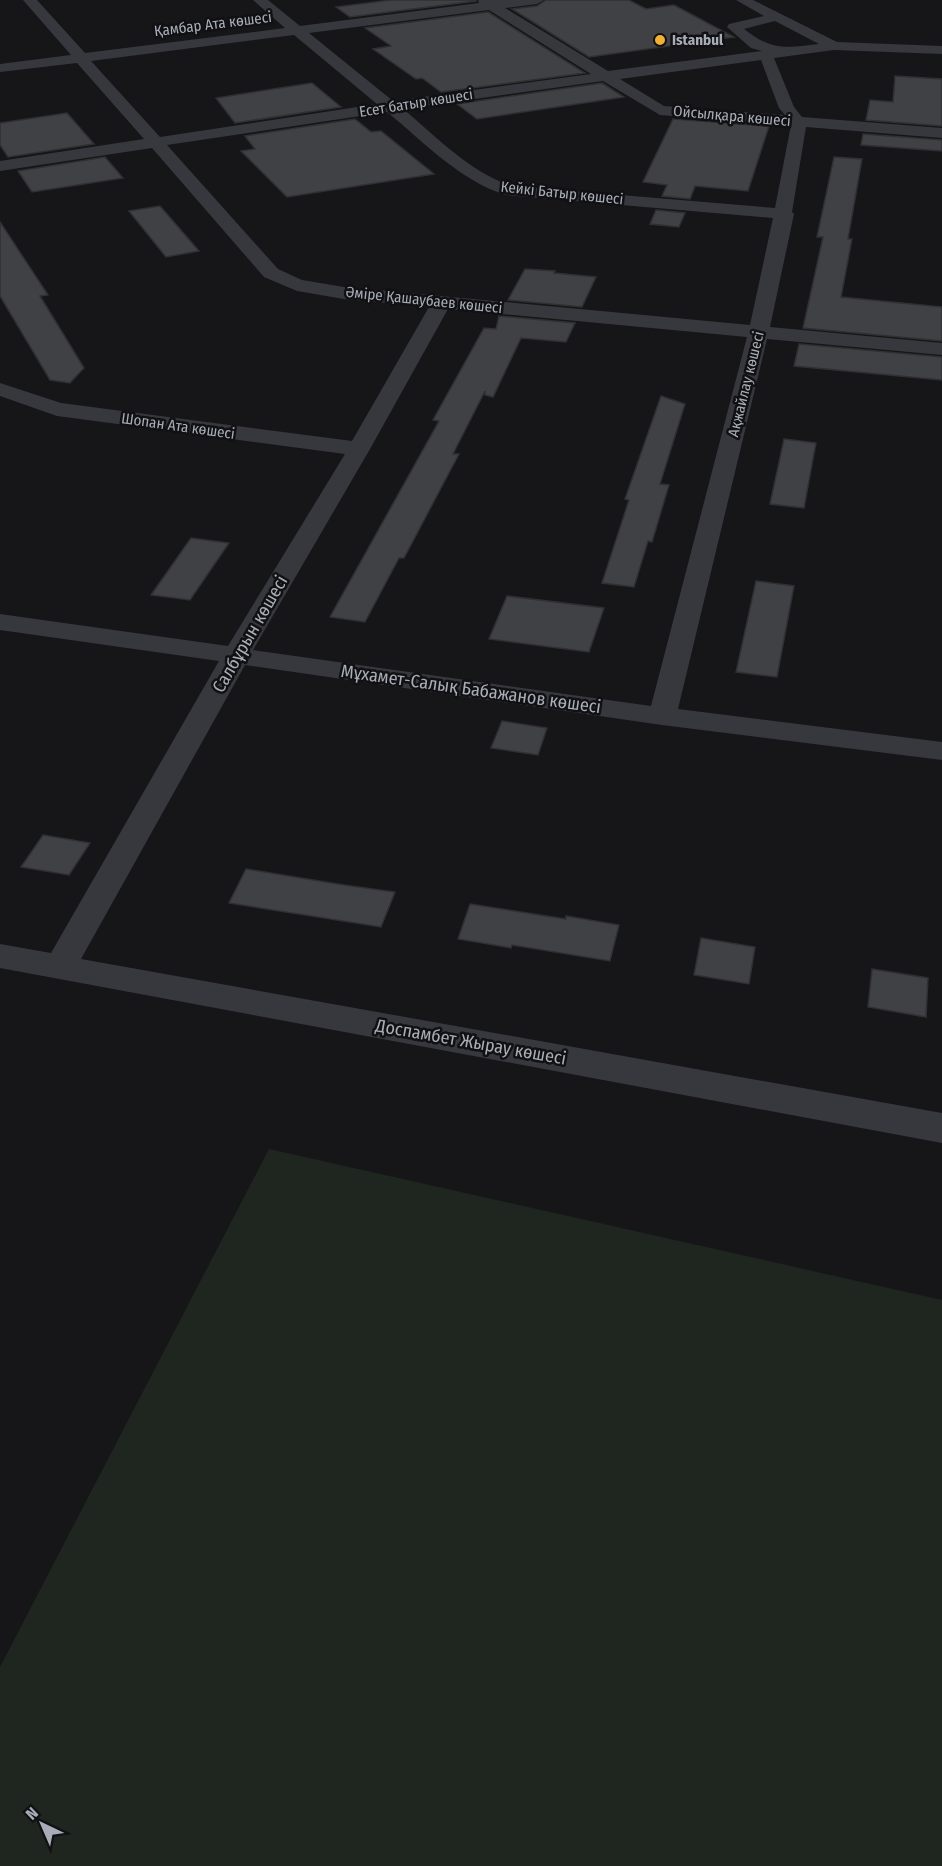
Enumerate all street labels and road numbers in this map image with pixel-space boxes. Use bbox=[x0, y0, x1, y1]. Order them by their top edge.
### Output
street label: Қамбар Ата көшесі bbox=[153, 8, 273, 40]
street label: Есет батыр көшесі bbox=[358, 85, 474, 121]
street label: Ойсылқара көшесі bbox=[672, 102, 792, 130]
street label: Кейкі Батыр көшесі bbox=[500, 178, 624, 208]
street label: Әміре Қашаубаев көшесі bbox=[345, 283, 503, 317]
street label: Ақжайлау көшесі bbox=[724, 329, 768, 439]
street label: Шопан Ата көшесі bbox=[120, 409, 236, 443]
street label: Салбұрын көшесі bbox=[208, 572, 292, 696]
street label: Мұхамет-Салық Бабажанов көшесі bbox=[340, 660, 602, 718]
street label: Доспамбет Жырау көшесі bbox=[373, 1014, 568, 1070]

